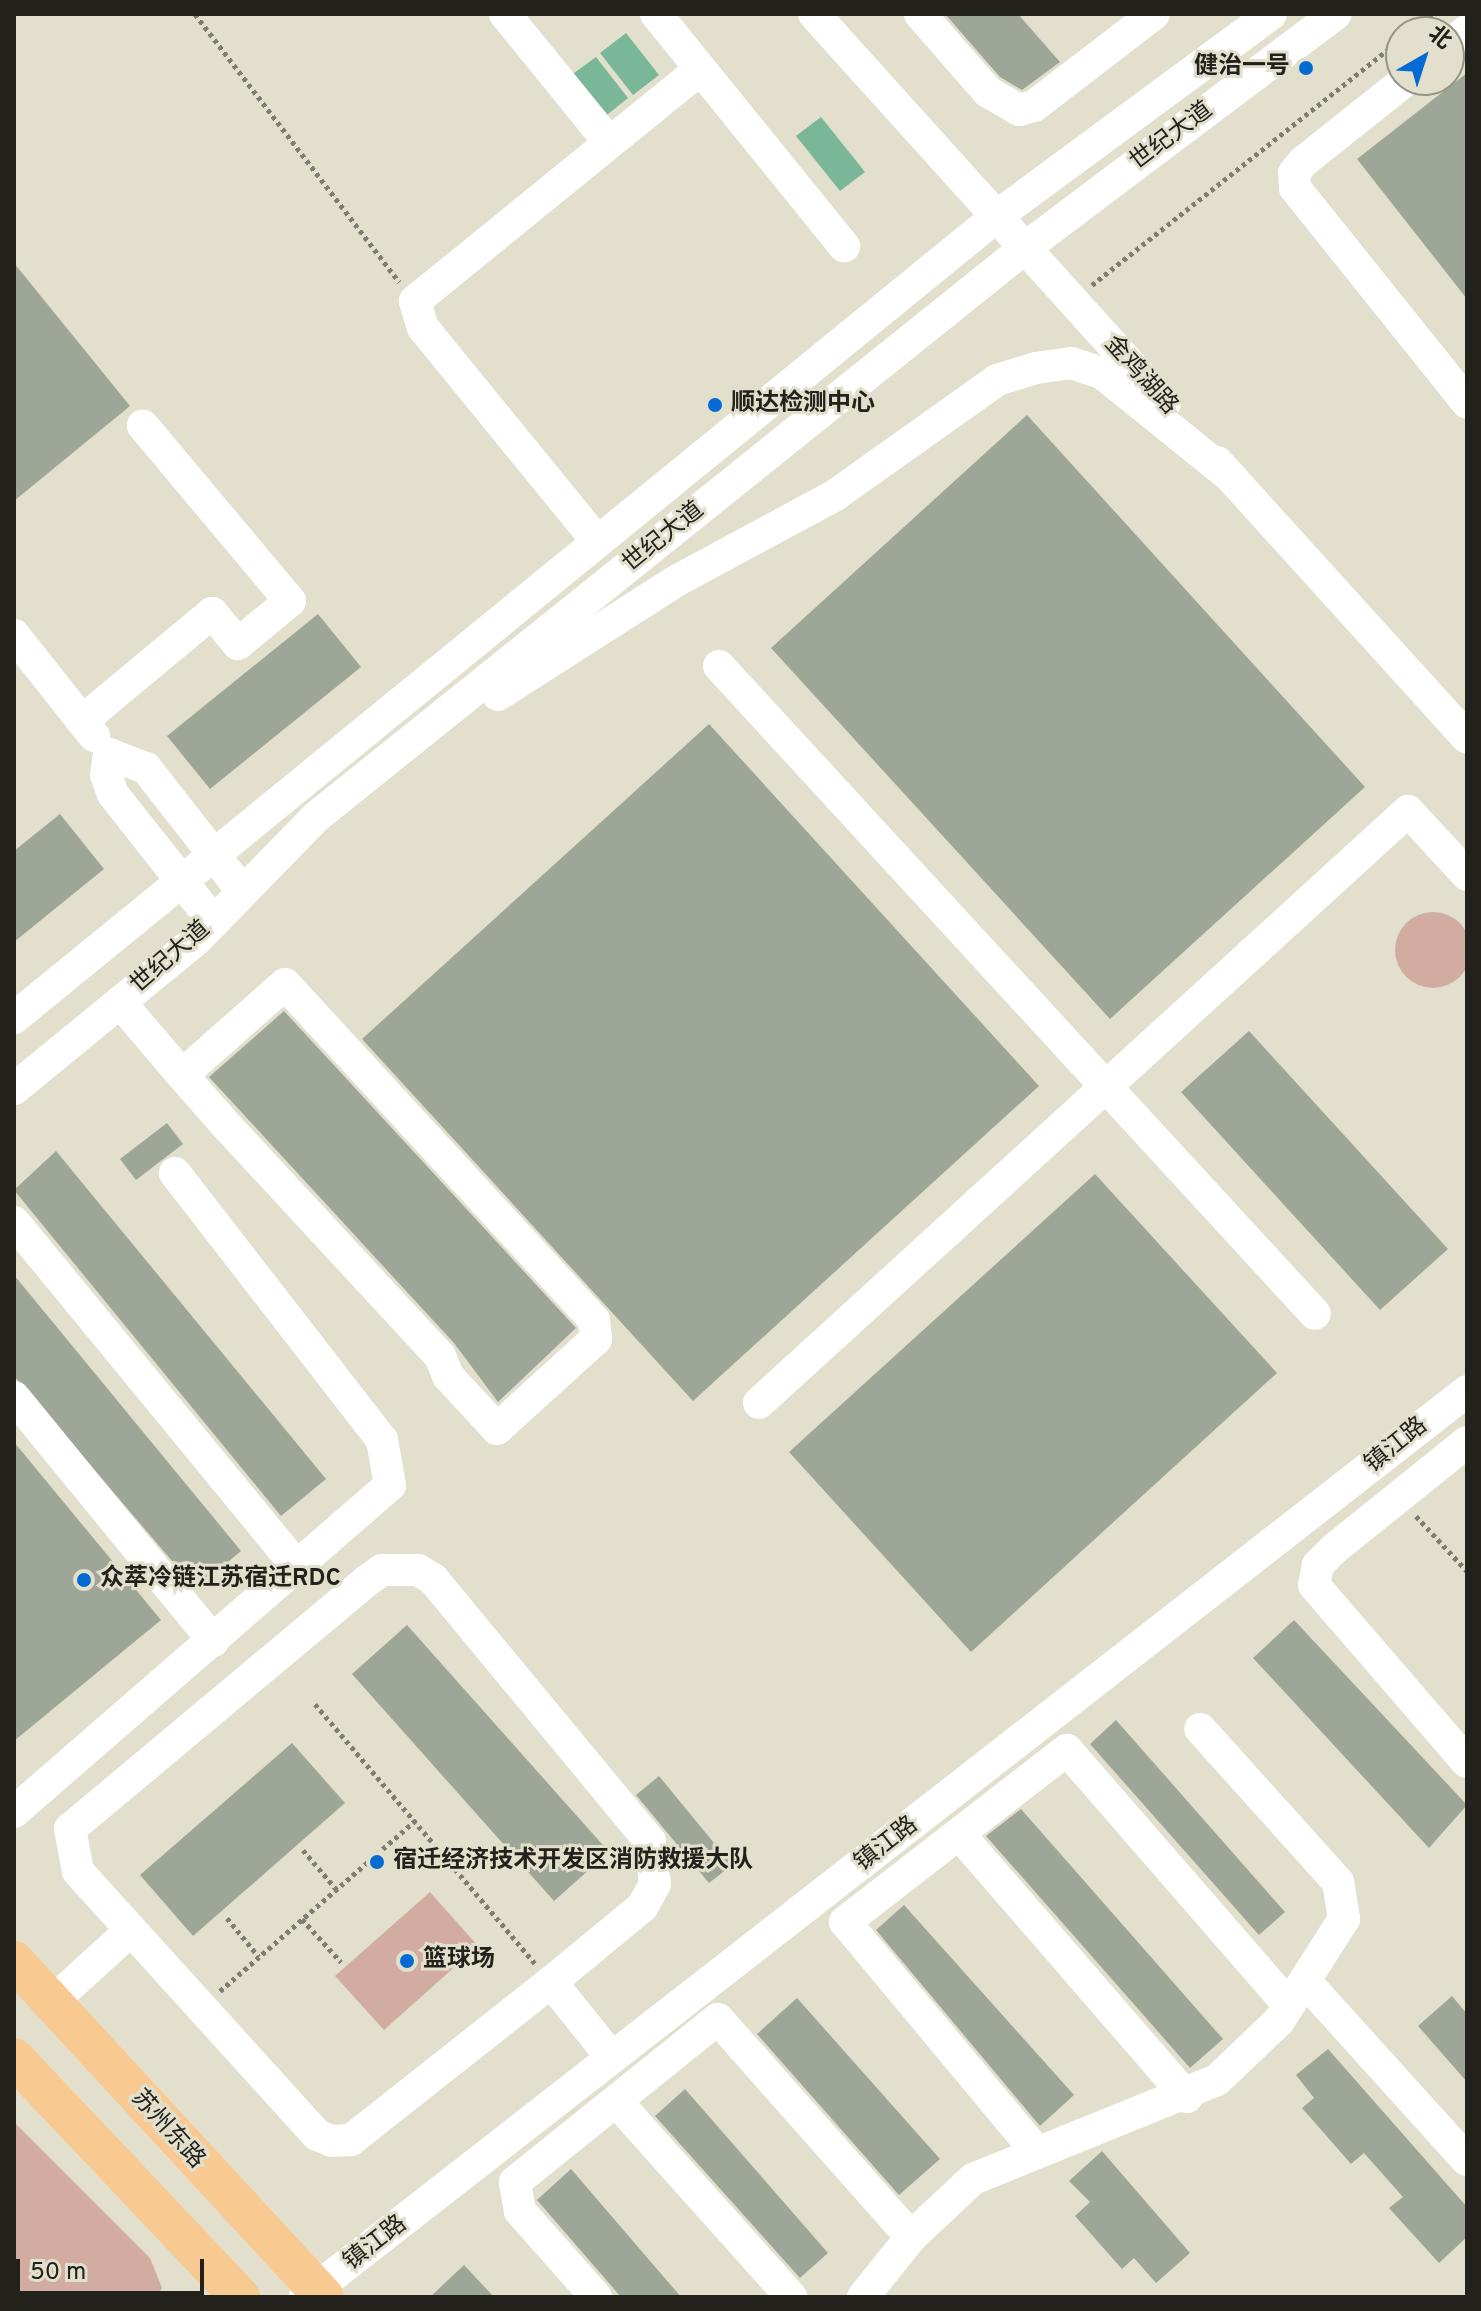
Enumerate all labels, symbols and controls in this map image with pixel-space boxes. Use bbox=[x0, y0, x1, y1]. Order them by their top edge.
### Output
north arrow bbox=[1385, 16, 1465, 96]
text: 北 bbox=[1422, 21, 1456, 56]
place label: 健治一号 bbox=[1194, 54, 1290, 82]
marker: 健治一号 bbox=[1297, 59, 1315, 77]
street label: 世纪大道 bbox=[1125, 97, 1219, 177]
street label: 金鸡湖路 bbox=[1097, 331, 1183, 421]
place label: 顺达检测中心 bbox=[731, 391, 875, 419]
marker: 顺达检测中心 bbox=[706, 396, 724, 414]
street label: 世纪大道 bbox=[618, 497, 710, 579]
street label: 世纪大道 bbox=[125, 916, 217, 1000]
street label: 镇江路 bbox=[1360, 1412, 1434, 1480]
place label: 众萃冷链江苏宿迁RDC bbox=[100, 1566, 341, 1594]
marker: 众萃冷链江苏宿迁RDC bbox=[75, 1571, 93, 1589]
street label: 镇江路 bbox=[850, 1811, 924, 1879]
place label: 宿迁经济技术开发区消防救援大队 bbox=[393, 1848, 753, 1876]
marker: 宿迁经济技术开发区消防救援大队 bbox=[368, 1853, 386, 1871]
place label: 篮球场 bbox=[423, 1947, 495, 1975]
marker: 篮球场 bbox=[398, 1952, 416, 1970]
street label: 苏州东路 bbox=[124, 2085, 210, 2175]
street label: 镇江路 bbox=[339, 2210, 413, 2278]
scale bar bbox=[20, 2243, 208, 2293]
text: 50 m bbox=[30, 2258, 86, 2288]

